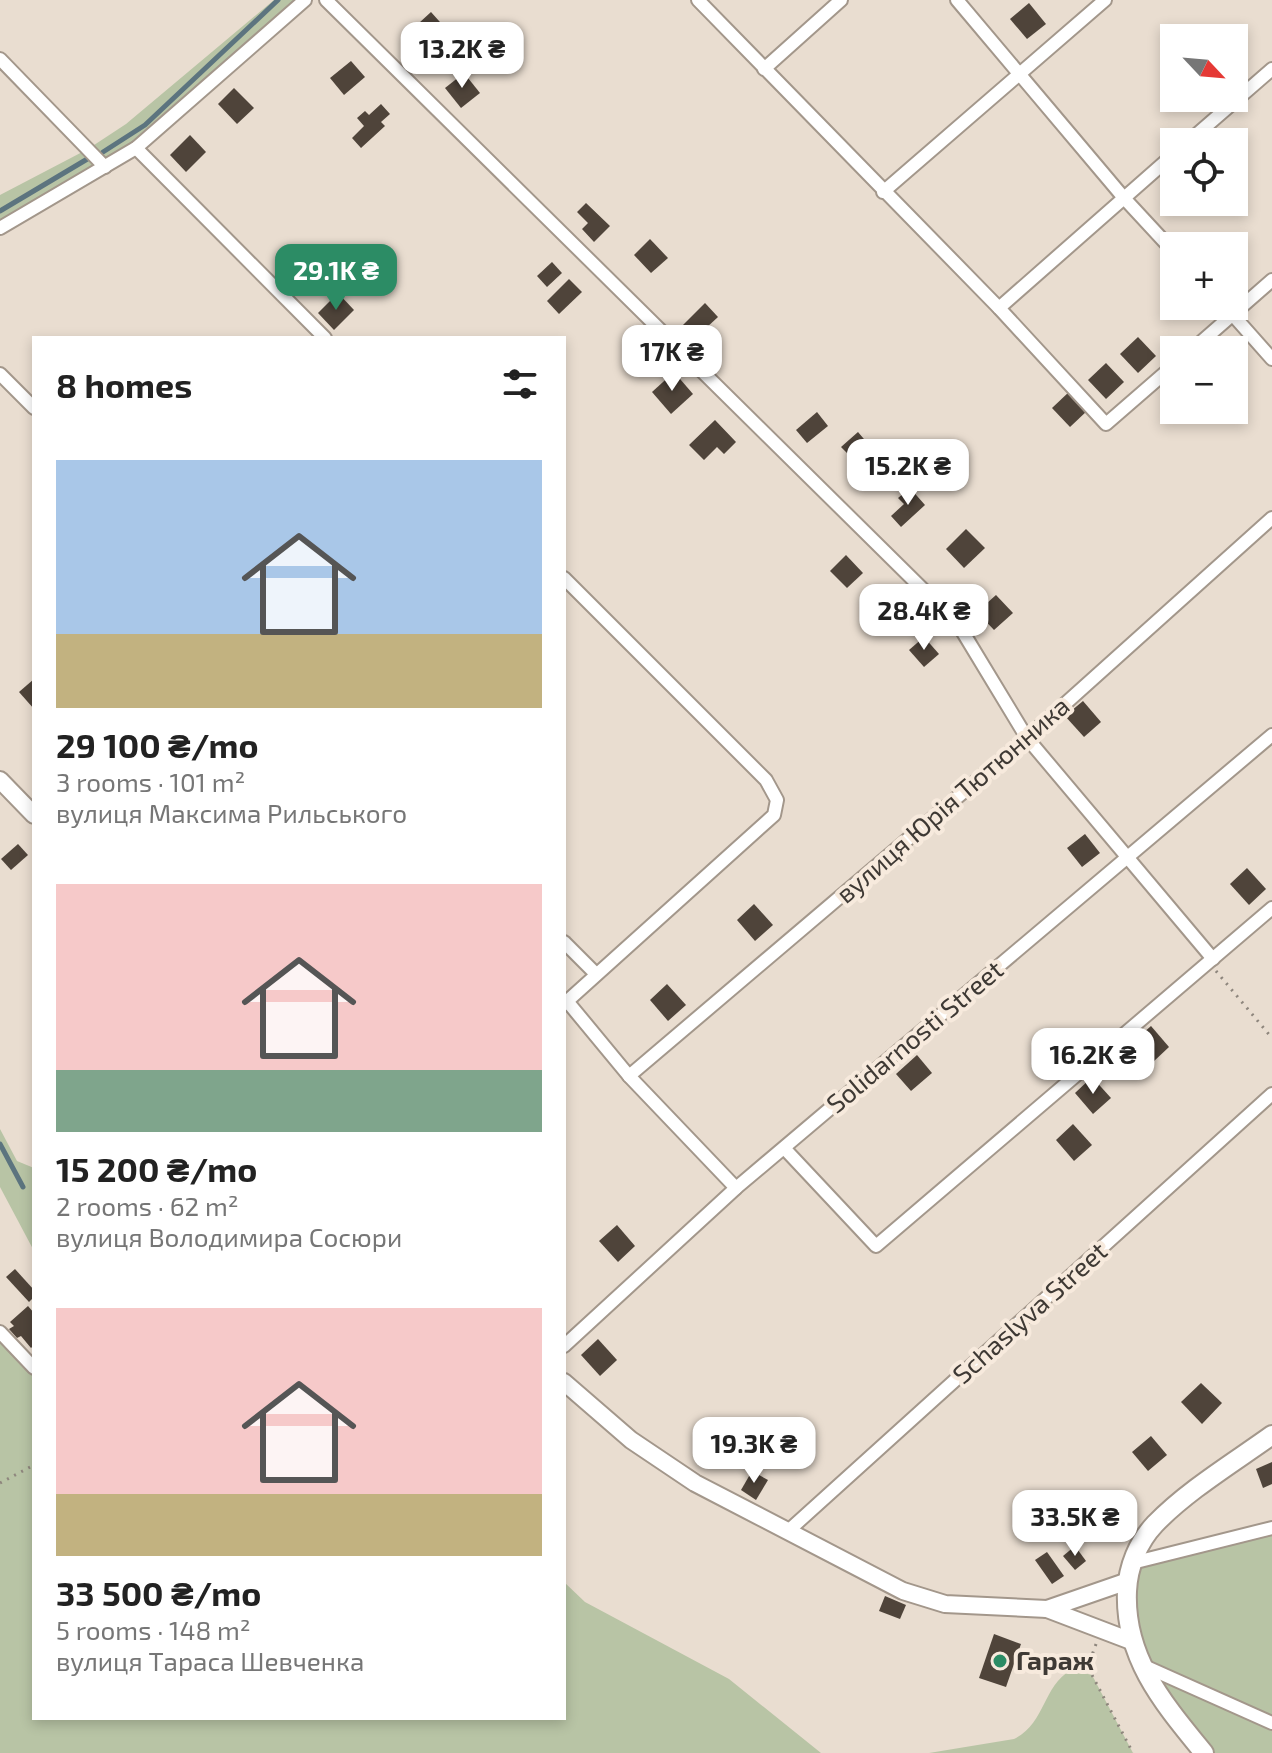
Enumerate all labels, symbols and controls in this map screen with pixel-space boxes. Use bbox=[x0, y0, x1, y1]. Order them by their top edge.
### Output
pin: 13.2K ₴ bbox=[388, 22, 536, 90]
north arrow bbox=[1160, 24, 1248, 112]
map controls bbox=[1160, 24, 1248, 424]
text: 13.2K ₴ bbox=[419, 32, 505, 63]
button: locate bbox=[1160, 128, 1248, 216]
button: + bbox=[1160, 232, 1248, 320]
pin: 29.1K ₴ bbox=[262, 244, 410, 312]
text: 29.1K ₴ bbox=[293, 254, 379, 285]
pin: 17K ₴ bbox=[616, 325, 728, 393]
text: 17K ₴ bbox=[640, 335, 704, 366]
button: − bbox=[1160, 336, 1248, 424]
icon: filters bbox=[498, 362, 542, 406]
text: 8 homes bbox=[56, 364, 192, 405]
pin: 15.2K ₴ bbox=[834, 439, 982, 507]
text: 15.2K ₴ bbox=[865, 449, 951, 480]
icon: home bbox=[227, 512, 371, 656]
pin: 28.4K ₴ bbox=[850, 584, 998, 652]
text: 28.4K ₴ bbox=[877, 594, 971, 625]
street label: вулиця Юрія Тютюнника bbox=[829, 689, 1076, 909]
text: 29 100 ₴/mo bbox=[56, 724, 259, 765]
text: 3 rooms · 101 m² bbox=[56, 766, 245, 797]
text: вулиця Максима Рильського bbox=[56, 797, 407, 828]
icon: home bbox=[227, 936, 371, 1080]
street label: Solidarnosti Street bbox=[820, 953, 1009, 1119]
pin: 16.2K ₴ bbox=[1019, 1028, 1167, 1096]
text: 16.2K ₴ bbox=[1049, 1038, 1137, 1069]
text: 15 200 ₴/mo bbox=[56, 1148, 257, 1189]
text: 2 rooms · 62 m² bbox=[56, 1190, 239, 1221]
text: вулиця Володимира Сосюри bbox=[56, 1221, 402, 1252]
street label: Schaslyva Street bbox=[946, 1234, 1113, 1389]
icon: home bbox=[227, 1360, 371, 1504]
pin: 19.3K ₴ bbox=[680, 1417, 828, 1485]
text: 19.3K ₴ bbox=[711, 1427, 797, 1458]
pin: 33.5K ₴ bbox=[1001, 1490, 1149, 1558]
text: 33.5K ₴ bbox=[1030, 1500, 1120, 1531]
text: 33 500 ₴/mo bbox=[56, 1572, 261, 1613]
text: 5 rooms · 148 m² bbox=[56, 1614, 251, 1645]
place label: Гараж bbox=[1016, 1644, 1094, 1675]
text: вулиця Тараса Шевченка bbox=[56, 1645, 364, 1676]
marker: Гараж bbox=[991, 1652, 1009, 1670]

